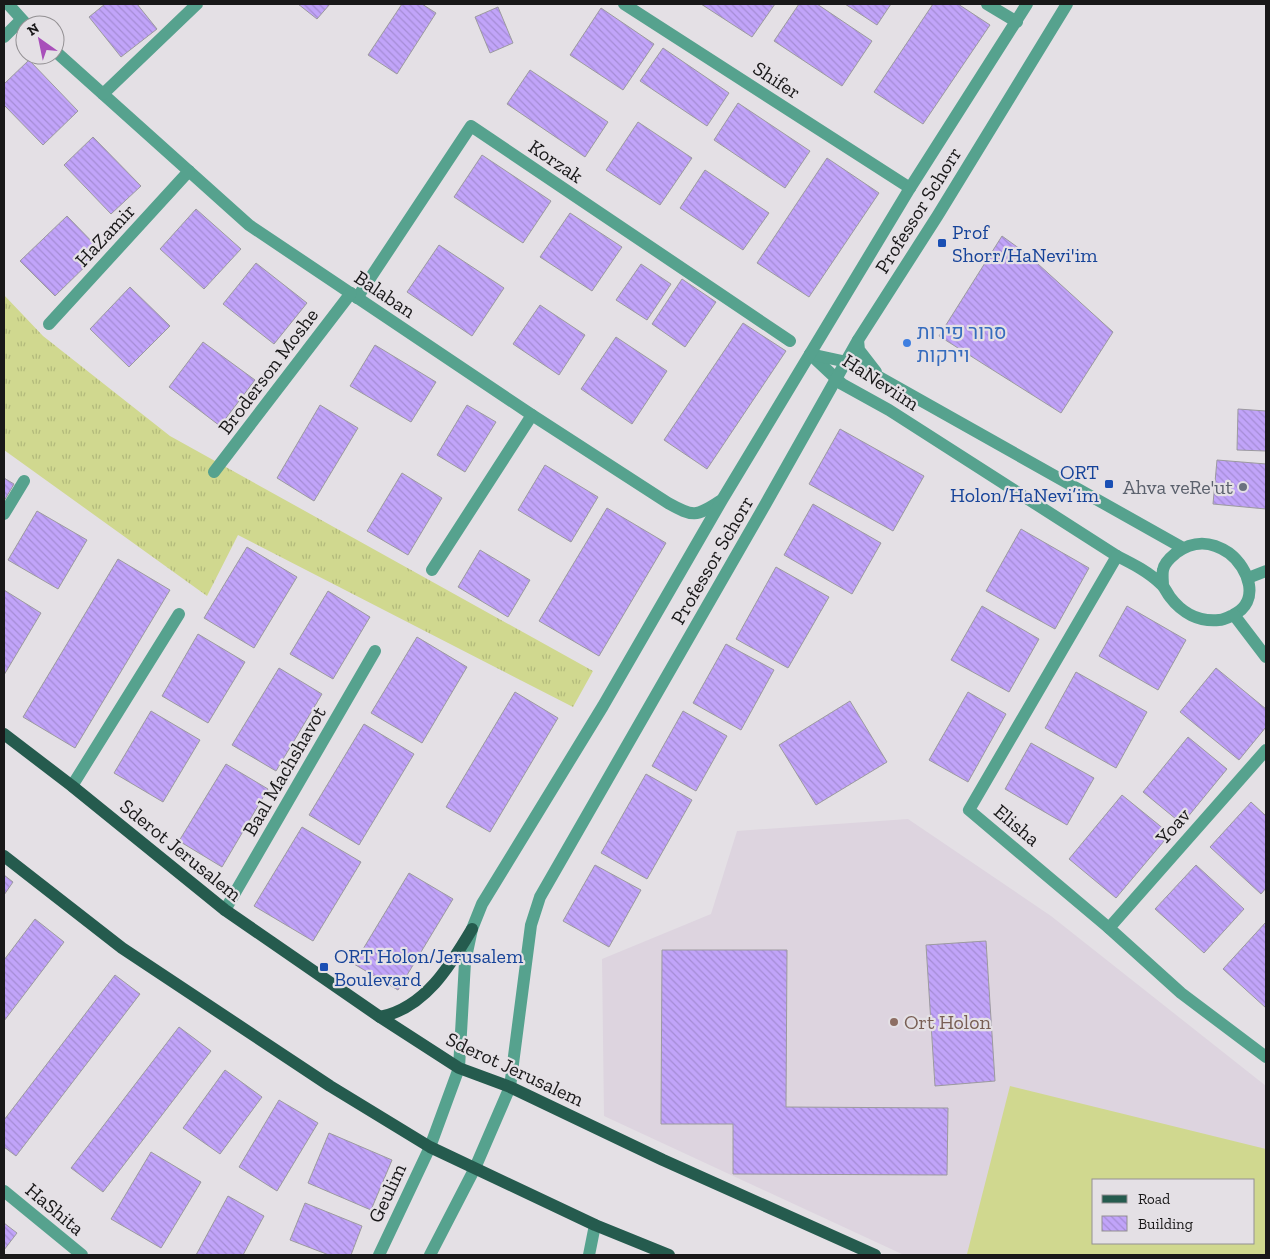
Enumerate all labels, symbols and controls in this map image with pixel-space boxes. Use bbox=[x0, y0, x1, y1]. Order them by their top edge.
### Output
north arrow bbox=[15, 15, 65, 65]
text: N bbox=[24, 19, 43, 40]
street label: Shifer bbox=[749, 56, 805, 104]
street label: Korzak bbox=[524, 134, 588, 188]
street label: Professor Schorr bbox=[870, 142, 966, 278]
street label: HaZamir bbox=[70, 199, 140, 271]
place label: Prof Shorr/HaNevi'im bbox=[952, 220, 1098, 267]
marker: Prof Shorr/HaNevi'im bbox=[936, 237, 948, 249]
street label: Balaban bbox=[350, 265, 421, 323]
street label: Broderson Moshe bbox=[213, 303, 323, 439]
place label: סרור פירות וירקות bbox=[917, 320, 1007, 367]
marker: סרור פירות וירקות bbox=[901, 337, 913, 349]
street label: HaNeviim bbox=[838, 348, 924, 416]
place label: ORT Holon/HaNevi’im bbox=[950, 460, 1100, 507]
place label: Ahva veRe'ut bbox=[1123, 475, 1234, 499]
marker: ORT Holon/HaNevi’im bbox=[1103, 478, 1115, 490]
marker: Ahva veRe'ut bbox=[1237, 481, 1249, 493]
street label: Professor Schorr bbox=[666, 491, 758, 629]
street label: Baal Machshavot bbox=[237, 701, 331, 840]
street label: Sderot Jerusalem bbox=[115, 794, 247, 907]
street label: Elisha bbox=[989, 799, 1045, 851]
street label: Yoav bbox=[1150, 803, 1195, 850]
place label: ORT Holon/Jerusalem Boulevard bbox=[334, 944, 524, 991]
marker: ORT Holon/Jerusalem Boulevard bbox=[318, 961, 330, 973]
place label: Ort Holon bbox=[904, 1010, 991, 1034]
marker: Ort Holon bbox=[888, 1016, 900, 1028]
street label: Sderot Jerusalem bbox=[442, 1027, 588, 1112]
street label: Geulim bbox=[363, 1159, 411, 1226]
street label: HaShita bbox=[21, 1178, 89, 1241]
legend bbox=[1092, 1179, 1255, 1244]
text: Road bbox=[1138, 1190, 1171, 1208]
text: Building bbox=[1138, 1215, 1193, 1233]

